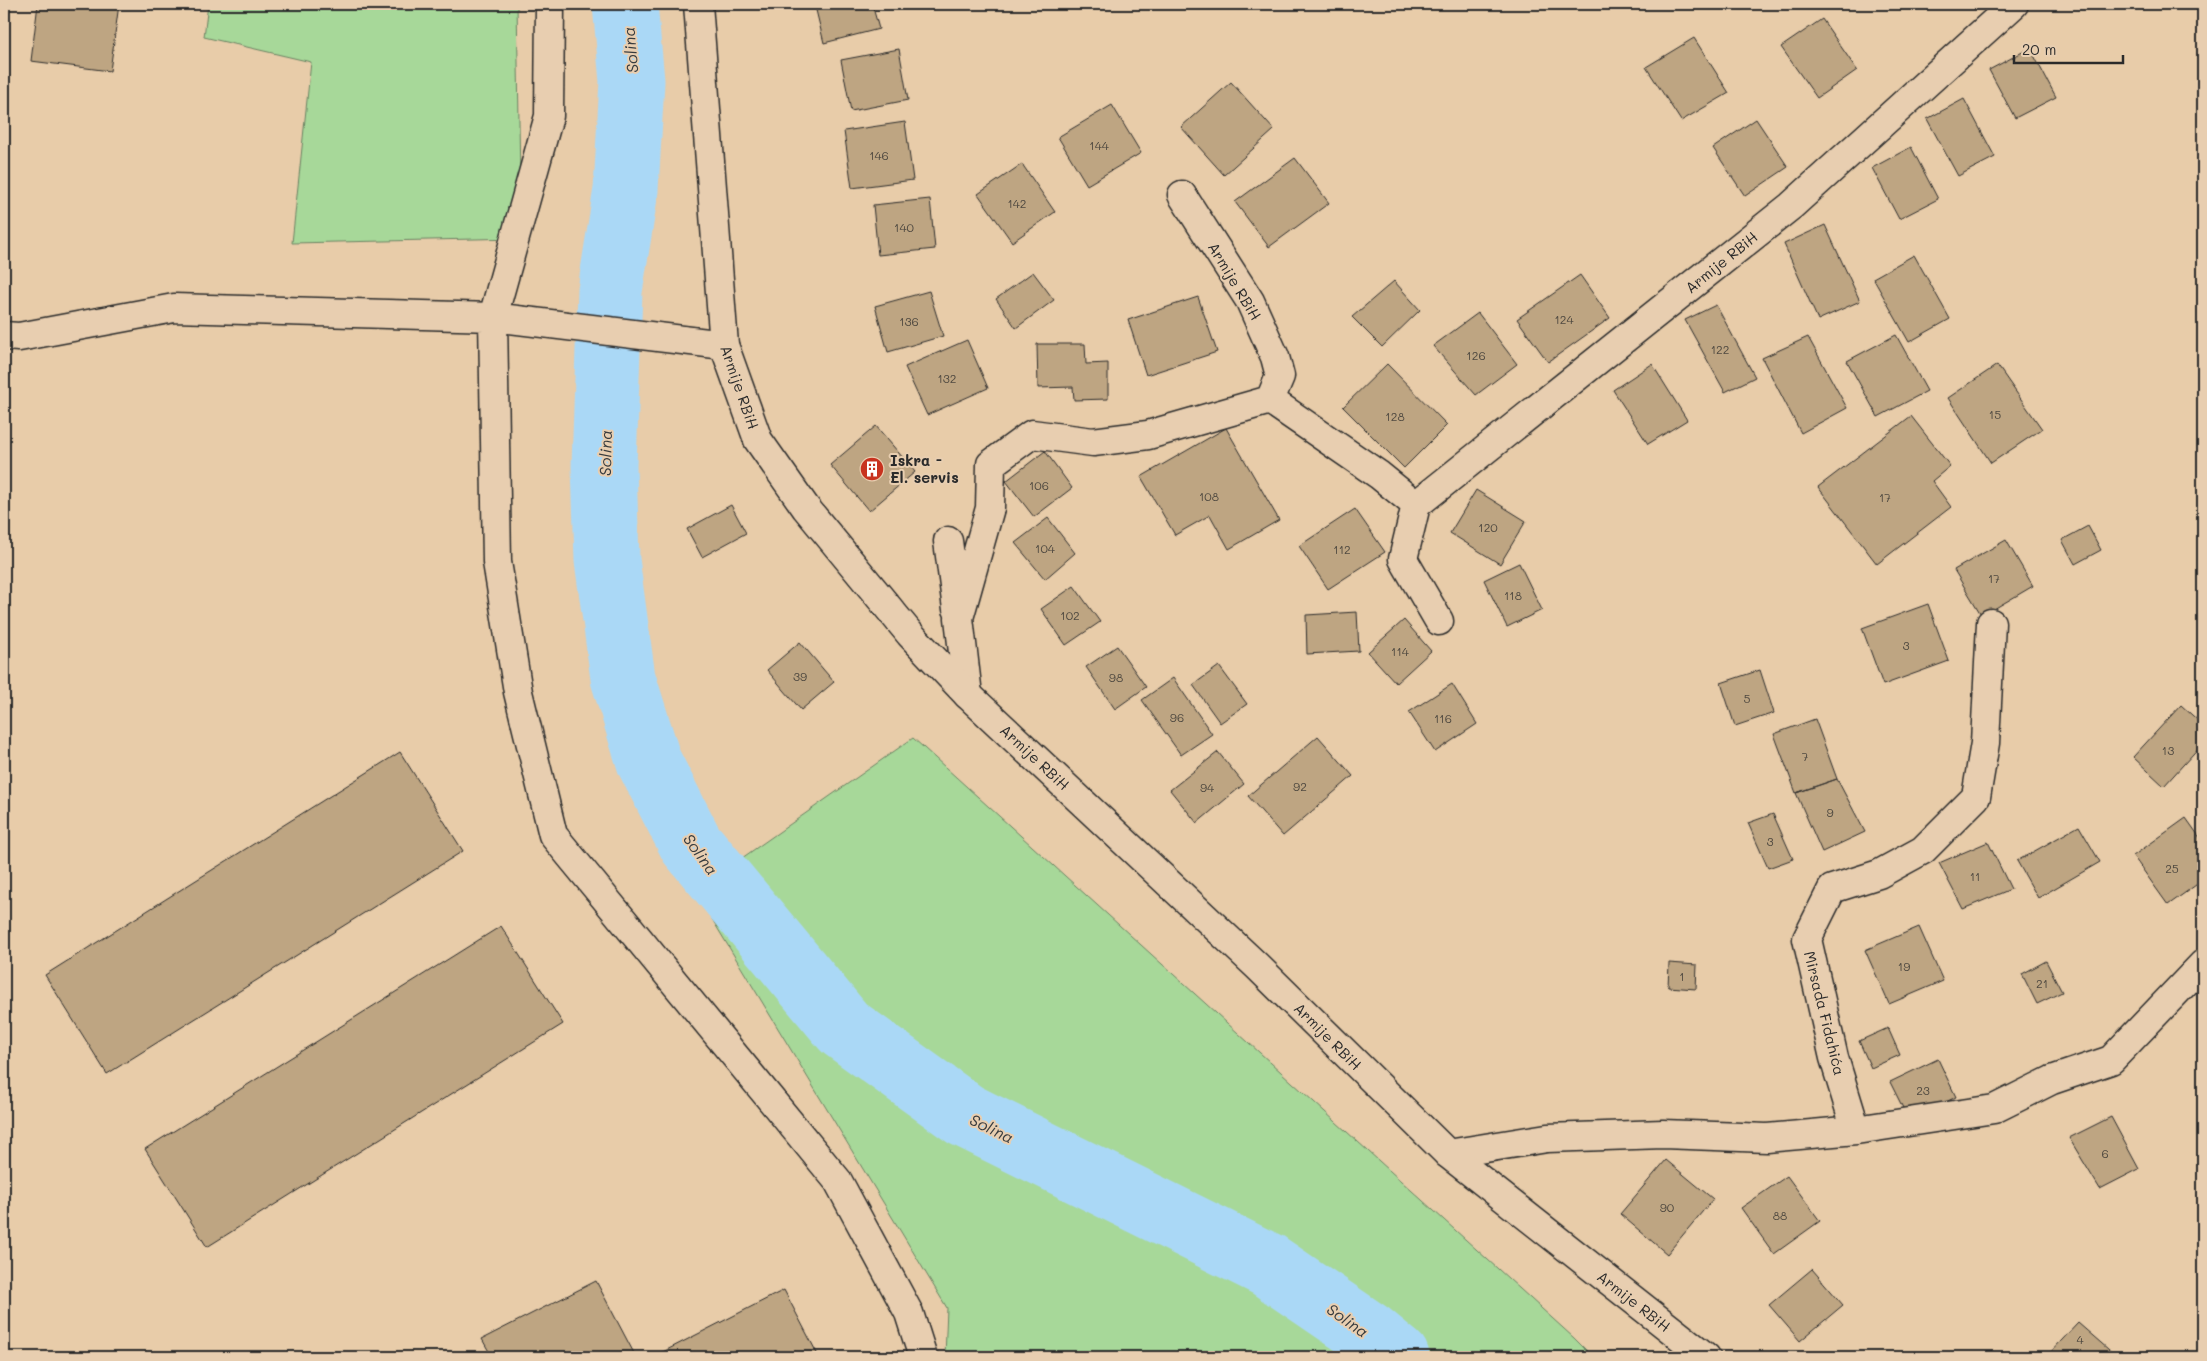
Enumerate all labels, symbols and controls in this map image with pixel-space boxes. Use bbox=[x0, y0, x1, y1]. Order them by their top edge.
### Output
water label: Solina bbox=[618, 26, 642, 74]
scale bar bbox=[2014, 32, 2123, 64]
text: 20 m bbox=[2022, 39, 2056, 59]
house number: 144 bbox=[1089, 137, 1109, 153]
house number: 146 bbox=[869, 147, 889, 163]
house number: 142 bbox=[1007, 195, 1027, 211]
house number: 140 bbox=[894, 219, 915, 235]
street label: Armije RBiH bbox=[1681, 227, 1761, 297]
street label: Armije RBiH bbox=[1204, 238, 1266, 324]
house number: 124 bbox=[1554, 311, 1574, 327]
house number: 136 bbox=[899, 313, 919, 329]
house number: 122 bbox=[1711, 341, 1729, 357]
street label: Armije RBiH bbox=[716, 342, 764, 432]
house number: 126 bbox=[1466, 347, 1486, 363]
house number: 132 bbox=[937, 370, 957, 386]
house number: 15 bbox=[1989, 406, 2001, 422]
house number: 128 bbox=[1385, 408, 1405, 424]
water label: Solina bbox=[594, 430, 616, 476]
place label: Iskra - El. servis bbox=[890, 450, 959, 487]
building icon: Iskra - El. servis bbox=[859, 456, 885, 482]
house number: 106 bbox=[1029, 477, 1049, 493]
house number: 108 bbox=[1199, 488, 1219, 504]
house number: 17 bbox=[1879, 489, 1891, 505]
house number: 120 bbox=[1478, 519, 1498, 535]
house number: 104 bbox=[1035, 540, 1055, 556]
house number: 112 bbox=[1333, 541, 1351, 557]
house number: 17 bbox=[1988, 570, 2000, 586]
house number: 118 bbox=[1504, 587, 1522, 603]
house number: 102 bbox=[1060, 607, 1080, 623]
house number: 3 bbox=[1902, 637, 1910, 653]
house number: 114 bbox=[1391, 643, 1409, 659]
house number: 39 bbox=[793, 668, 807, 684]
house number: 98 bbox=[1109, 669, 1123, 685]
house number: 5 bbox=[1744, 690, 1751, 706]
house number: 96 bbox=[1170, 709, 1184, 725]
house number: 116 bbox=[1434, 710, 1452, 726]
street label: Armije RBiH bbox=[996, 720, 1074, 794]
house number: 13 bbox=[2162, 742, 2174, 758]
house number: 7 bbox=[1802, 748, 1809, 764]
house number: 92 bbox=[1293, 778, 1307, 794]
house number: 94 bbox=[1200, 779, 1214, 795]
house number: 9 bbox=[1826, 804, 1834, 820]
water label: Solina bbox=[679, 829, 723, 879]
house number: 3 bbox=[1766, 833, 1774, 849]
house number: 25 bbox=[2165, 860, 2179, 876]
house number: 11 bbox=[1970, 868, 1980, 884]
street label: Mirsada Fidahića bbox=[1800, 949, 1850, 1077]
house number: 19 bbox=[1898, 958, 1910, 974]
house number: 1 bbox=[1679, 968, 1685, 984]
house number: 21 bbox=[2036, 975, 2048, 991]
street label: Armije RBiH bbox=[1290, 998, 1366, 1074]
house number: 23 bbox=[1916, 1082, 1930, 1098]
water label: Solina bbox=[967, 1108, 1017, 1148]
house number: 6 bbox=[2101, 1145, 2109, 1161]
house number: 90 bbox=[1660, 1199, 1675, 1215]
house number: 88 bbox=[1773, 1207, 1787, 1223]
street label: Armije RBiH bbox=[1593, 1266, 1675, 1336]
water label: Solina bbox=[1323, 1298, 1373, 1342]
house number: 4 bbox=[2076, 1331, 2084, 1347]

